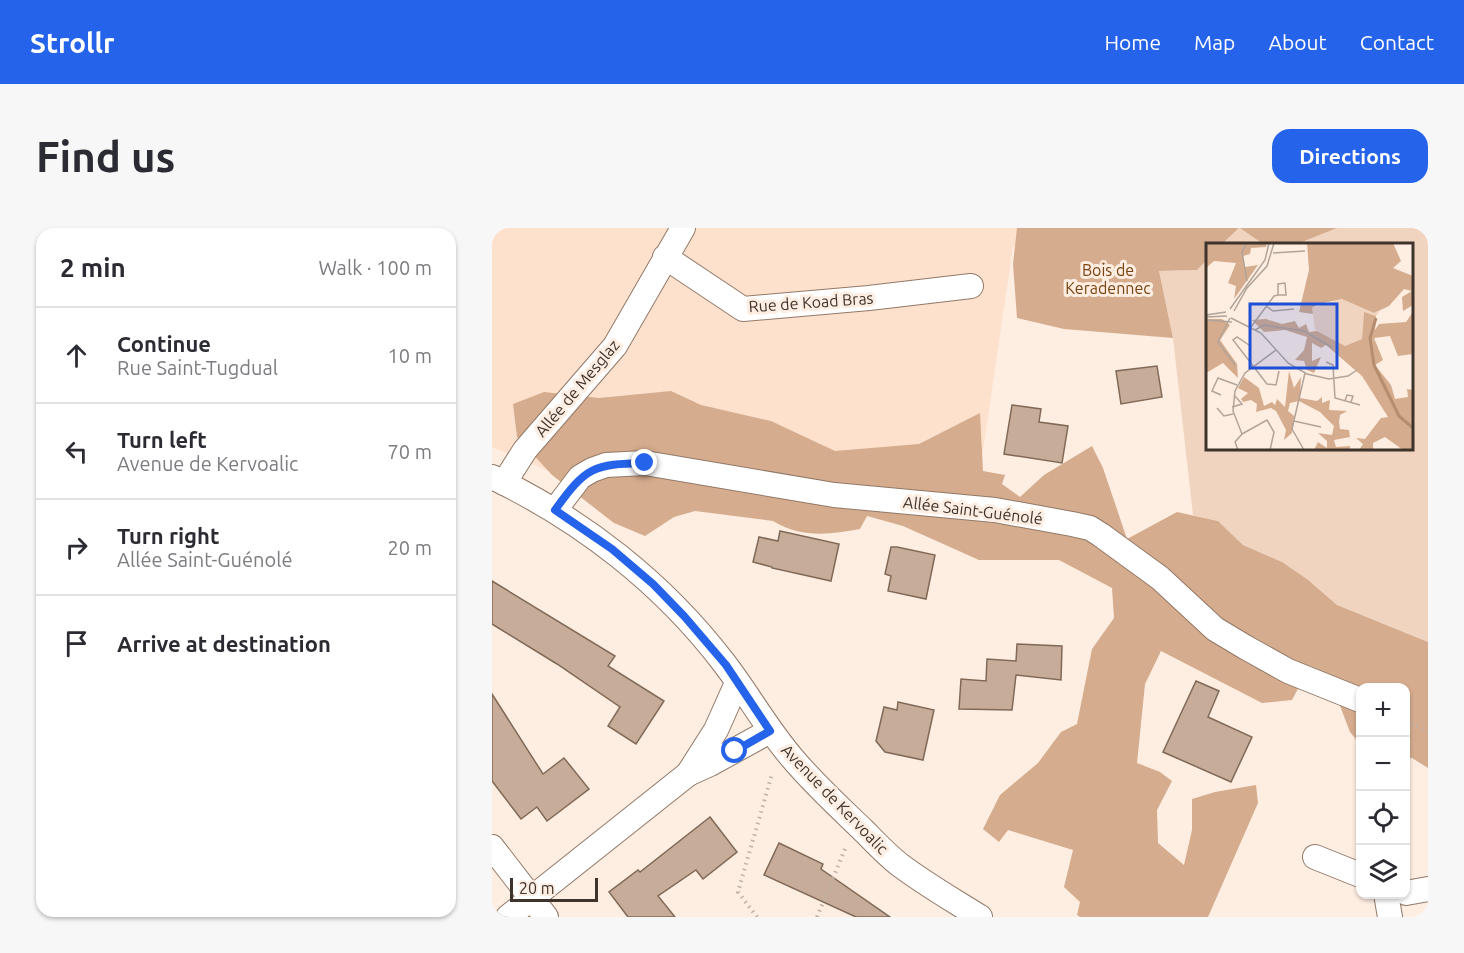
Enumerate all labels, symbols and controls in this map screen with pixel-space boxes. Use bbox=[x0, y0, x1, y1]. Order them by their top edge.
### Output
text: Strollr bbox=[30, 27, 115, 58]
text: Home bbox=[1104, 30, 1161, 54]
text: Map bbox=[1194, 30, 1235, 54]
text: About bbox=[1268, 30, 1327, 54]
text: Contact bbox=[1360, 30, 1434, 54]
button: Directions bbox=[1272, 129, 1428, 183]
text: Find us bbox=[36, 133, 175, 180]
inset map bbox=[1206, 243, 1413, 450]
text: 2 min bbox=[60, 253, 126, 282]
text: Walk · 100 m bbox=[319, 256, 432, 279]
park label: Bois de Keradennec bbox=[1065, 261, 1151, 297]
street label: Rue de Koad Bras bbox=[748, 289, 874, 315]
text: Continue bbox=[117, 331, 211, 356]
street label: Allée de Mesglaz bbox=[531, 336, 623, 440]
icon: ahead bbox=[60, 339, 93, 372]
text: 10 m bbox=[388, 344, 432, 367]
text: Rue Saint-Tugdual bbox=[117, 356, 278, 379]
text: Turn left bbox=[117, 427, 207, 452]
icon: left bbox=[60, 435, 93, 468]
text: 70 m bbox=[388, 440, 432, 463]
route end bbox=[631, 449, 657, 475]
text: Avenue de Kervoalic bbox=[117, 452, 298, 475]
street label: Allée Saint-Guénolé bbox=[902, 493, 1044, 527]
text: Turn right bbox=[117, 523, 219, 548]
icon: right bbox=[60, 531, 93, 564]
text: 20 m bbox=[388, 536, 432, 559]
text: Allée Saint-Guénolé bbox=[117, 548, 292, 571]
icon: arrive bbox=[60, 627, 93, 660]
text: Arrive at destination bbox=[117, 631, 331, 656]
map controls bbox=[1356, 683, 1410, 899]
button: + bbox=[1356, 683, 1410, 737]
route start bbox=[721, 737, 747, 763]
button: − bbox=[1356, 737, 1410, 791]
street label: Avenue de Kervoalic bbox=[778, 741, 892, 858]
button: locate bbox=[1356, 791, 1410, 845]
button: layers bbox=[1356, 845, 1410, 899]
scale bar bbox=[510, 875, 598, 902]
text: 20 m bbox=[519, 879, 555, 897]

